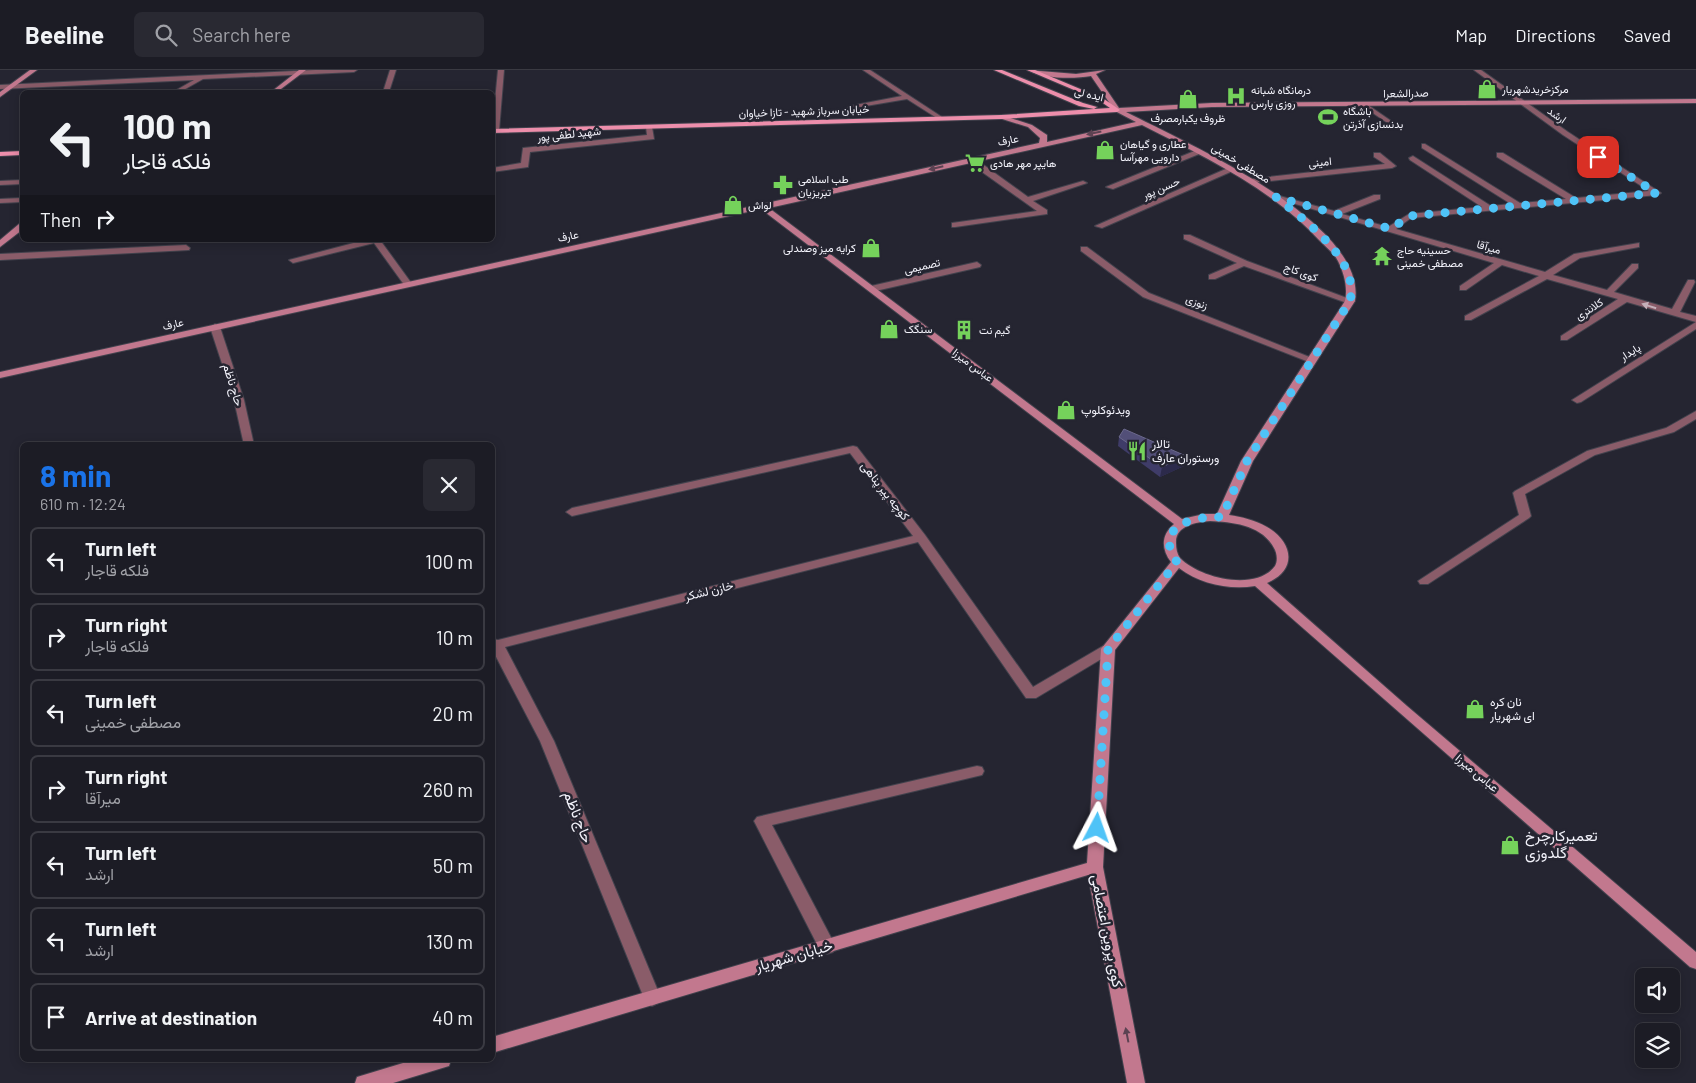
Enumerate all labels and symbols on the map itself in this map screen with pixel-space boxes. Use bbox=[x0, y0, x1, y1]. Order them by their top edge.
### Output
shop icon: مرکزخریدشهریار bbox=[1476, 78, 1498, 100]
place label: مرکزخریدشهریار bbox=[1501, 82, 1569, 96]
place label: درمانگاه شبانه روزی پارس bbox=[1251, 83, 1311, 111]
street label: ایده لى bbox=[1073, 84, 1105, 104]
hospital icon: درمانگاه شبانه روزی پارس bbox=[1225, 85, 1247, 107]
street label: صدرالشعرا bbox=[1383, 86, 1429, 100]
shop icon: ظروف یکبارمصرف bbox=[1177, 88, 1199, 110]
street label: خیابان سرباز شهید - تازا خیاوان bbox=[738, 102, 870, 120]
place label: باشگاه بدنسازی آذرتن bbox=[1343, 104, 1403, 131]
street label: ارشد bbox=[1545, 104, 1569, 126]
sports icon: باشگاه بدنسازی آذرتن bbox=[1317, 106, 1339, 128]
place label: ظروف یکبارمصرف bbox=[1151, 111, 1225, 125]
street label: شهید لطفی پور bbox=[535, 124, 602, 145]
one-way arrow bbox=[1087, 129, 1102, 137]
street label: عارف bbox=[996, 131, 1020, 149]
pin bbox=[1577, 136, 1619, 178]
place label: عطاری و گیاهان دارویی مهرآسا bbox=[1120, 137, 1187, 164]
shop icon: عطاری و گیاهان دارویی مهرآسا bbox=[1094, 139, 1116, 161]
street label: مصطفی خمینی bbox=[1209, 140, 1273, 186]
supermarket icon: هایپر مهر هادی bbox=[964, 152, 986, 174]
street label: امینی bbox=[1308, 154, 1332, 170]
place label: هایپر مهر هادی bbox=[990, 156, 1057, 171]
one-way arrow bbox=[928, 164, 943, 172]
place label: طب اسلامی تبریزیان bbox=[798, 172, 849, 199]
pharmacy icon: طب اسلامی تبریزیان bbox=[772, 174, 794, 196]
street label: حسن پور bbox=[1139, 174, 1182, 203]
shop icon: لواش bbox=[722, 194, 744, 216]
place label: لواش bbox=[748, 198, 772, 212]
street label: عارف bbox=[556, 227, 580, 245]
shop icon: کرایه میز وصندلی bbox=[860, 237, 882, 259]
street label: میرآقا bbox=[1475, 237, 1503, 257]
place label: کرایه میز وصندلی bbox=[783, 241, 856, 255]
place label: حسینیه حاج مصطفی خمینی bbox=[1397, 243, 1463, 270]
temple icon: حسینیه حاج مصطفی خمینی bbox=[1371, 245, 1393, 267]
street label: تصمیمی bbox=[903, 255, 942, 277]
street label: کوی کاج bbox=[1282, 259, 1320, 286]
street label: زنوزی bbox=[1184, 291, 1210, 313]
street label: کلانتری bbox=[1572, 295, 1606, 323]
one-way arrow bbox=[1642, 301, 1657, 309]
street label: عارف bbox=[161, 315, 185, 333]
shop icon: سنگک bbox=[878, 318, 900, 340]
building icon: گیم نت bbox=[953, 319, 975, 341]
place label: سنگک bbox=[904, 322, 933, 335]
place label: گیم نت bbox=[979, 323, 1011, 338]
street label: پایدار bbox=[1616, 340, 1644, 365]
street label: عباس میرزا bbox=[950, 345, 996, 385]
street label: حاج ناظم bbox=[218, 362, 247, 408]
shop icon: ویدئوکلوپ bbox=[1055, 399, 1077, 421]
place label: ویدئوکلوپ bbox=[1081, 402, 1130, 418]
place label: تالار ورستوران عارف bbox=[1151, 436, 1219, 466]
restaurant icon: تالار ورستوران عارف bbox=[1126, 440, 1148, 462]
street label: کوچه پیر پناهی bbox=[857, 458, 913, 524]
street label: خازن لشکر bbox=[682, 577, 735, 605]
place label: نان کره ای شهریار bbox=[1489, 694, 1535, 724]
shop icon: نان کره ای شهریار bbox=[1464, 698, 1486, 720]
street label: عباس میرزا bbox=[1452, 750, 1502, 796]
street label: حاج ناظم bbox=[558, 788, 597, 846]
position arrow bbox=[1070, 801, 1122, 853]
place label: تعمیرکارچرخ گلدوزی bbox=[1525, 826, 1598, 863]
shop icon: تعمیرکارچرخ گلدوزی bbox=[1499, 834, 1521, 856]
street label: کوی پروین اعتصامی bbox=[1086, 873, 1128, 990]
street label: خیابان شهریار bbox=[752, 935, 835, 976]
one-way arrow bbox=[1123, 1027, 1131, 1043]

